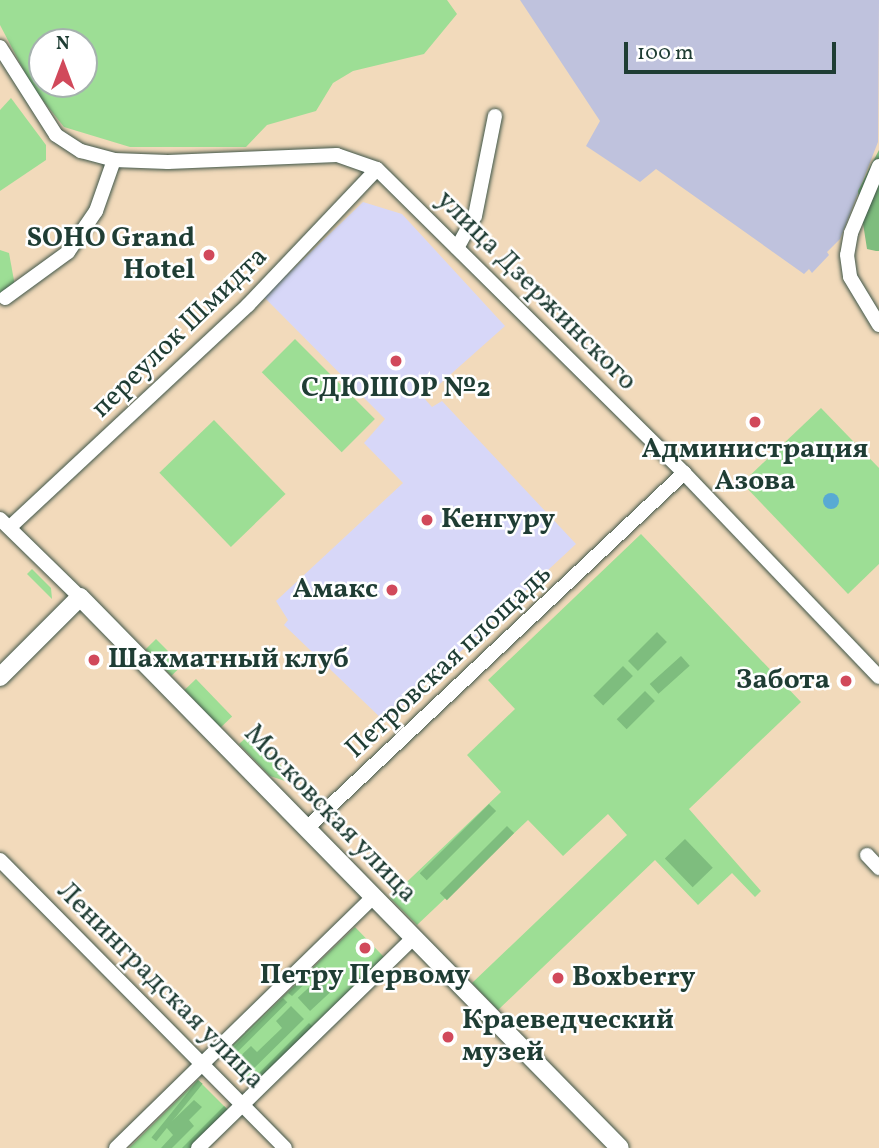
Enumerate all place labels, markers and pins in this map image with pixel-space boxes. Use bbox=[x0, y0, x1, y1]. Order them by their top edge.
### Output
place label: SOHO Grand Hotel bbox=[26, 222, 195, 288]
marker: SOHO Grand Hotel bbox=[201, 247, 217, 263]
marker: СДЮШОР №2 bbox=[388, 353, 404, 369]
place label: СДЮШОР №2 bbox=[301, 372, 491, 406]
marker: Администрация Азова bbox=[747, 414, 763, 430]
place label: Администрация Азова bbox=[642, 433, 868, 499]
place label: Кенгуру bbox=[441, 503, 555, 537]
marker: Кенгуру bbox=[419, 512, 435, 528]
place label: Амакс bbox=[292, 573, 378, 607]
marker: Амакс bbox=[384, 582, 400, 598]
place label: Шахматный клуб bbox=[108, 643, 349, 677]
marker: Шахматный клуб bbox=[86, 652, 102, 668]
place label: Забота bbox=[736, 664, 830, 698]
marker: Забота bbox=[836, 671, 856, 691]
marker: Петру Первому bbox=[357, 940, 373, 956]
place label: Петру Первому bbox=[260, 959, 470, 993]
place label: Boxberry bbox=[572, 961, 695, 995]
marker: Boxberry bbox=[550, 970, 566, 986]
place label: Краеведческий музей bbox=[462, 1004, 674, 1070]
marker: Краеведческий музей bbox=[440, 1029, 456, 1045]

